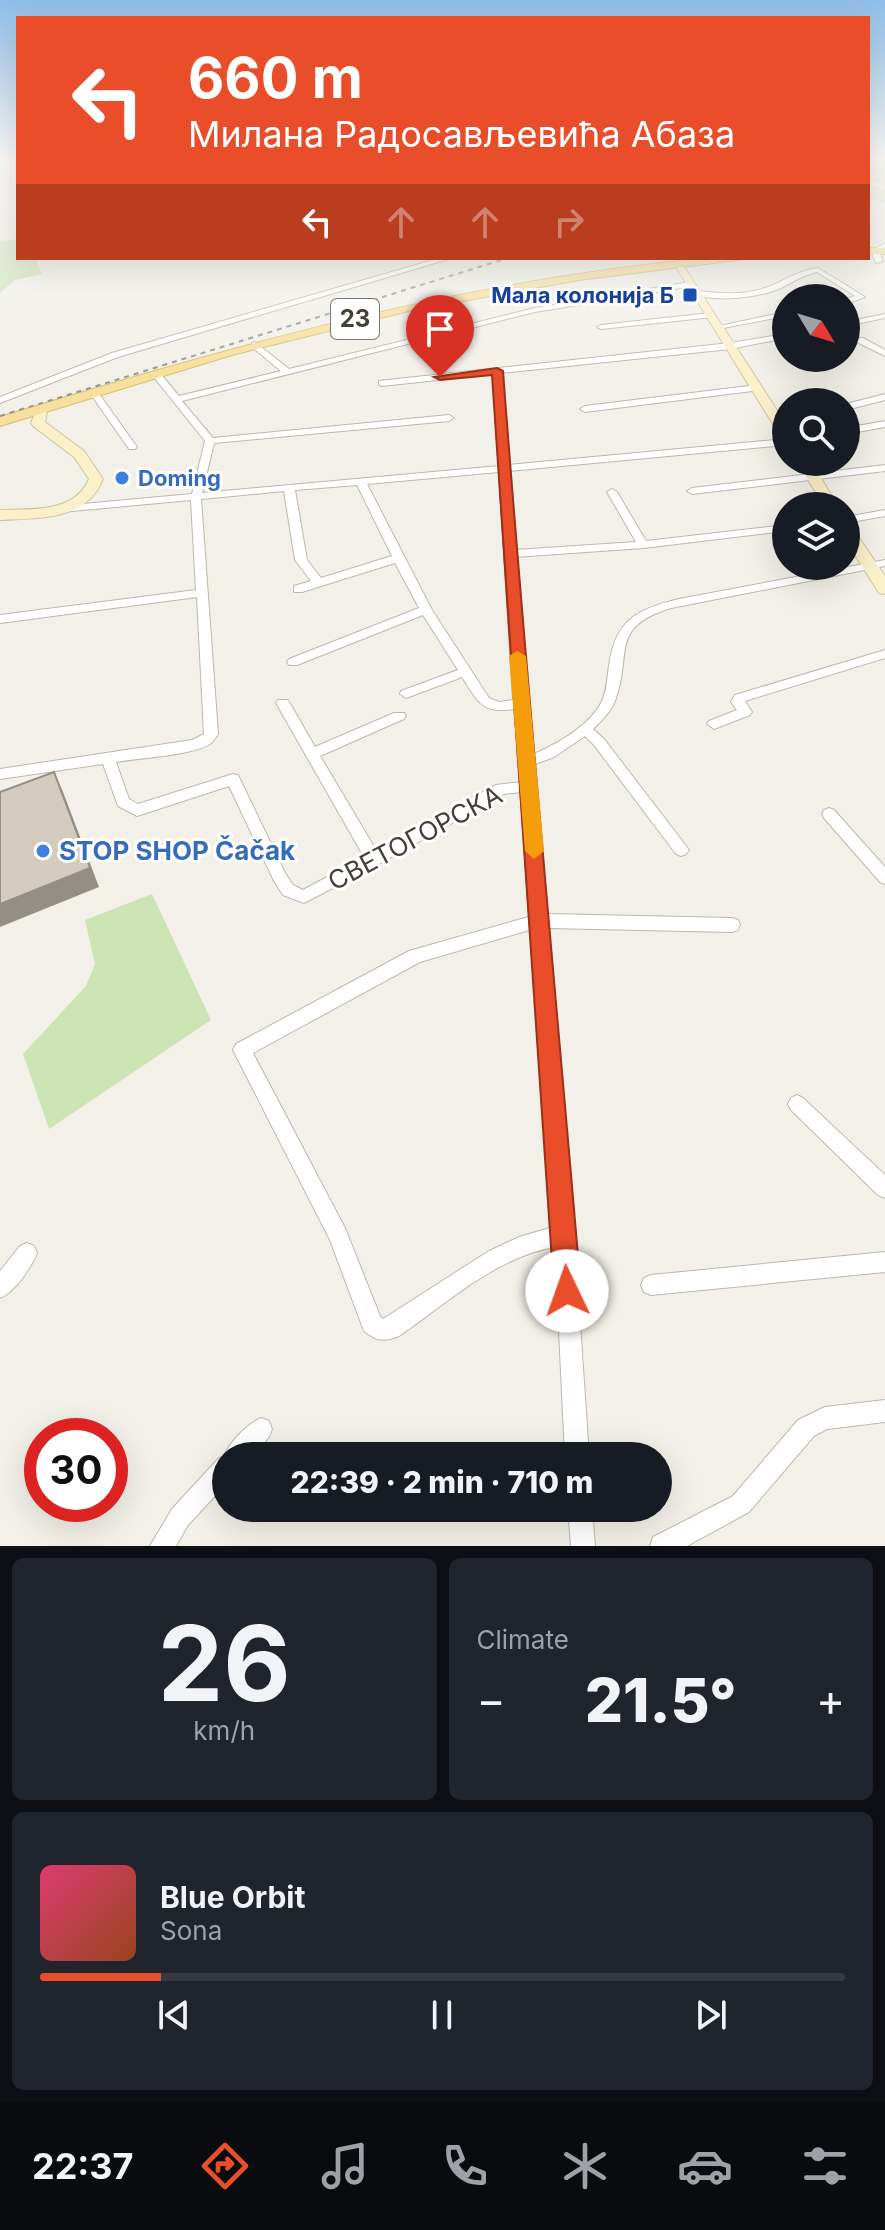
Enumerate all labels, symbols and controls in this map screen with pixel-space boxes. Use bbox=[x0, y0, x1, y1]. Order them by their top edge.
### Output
text: 660 m bbox=[188, 44, 363, 112]
icon: left bbox=[56, 48, 160, 152]
text: Милана Радосављевића Абаза bbox=[188, 112, 735, 156]
icon: left bbox=[295, 200, 339, 244]
icon: ahead bbox=[379, 200, 423, 244]
icon: ahead bbox=[463, 200, 507, 244]
icon: right bbox=[547, 200, 591, 244]
place label: Мала колонија Б bbox=[491, 282, 674, 308]
north arrow bbox=[772, 284, 860, 372]
map controls bbox=[772, 284, 860, 580]
marker: Мала колонија Б bbox=[681, 286, 699, 304]
pin bbox=[406, 295, 474, 377]
road number: 23 bbox=[331, 299, 379, 339]
icon: arrive bbox=[418, 307, 462, 351]
button: search bbox=[772, 388, 860, 476]
place label: Doming bbox=[138, 465, 221, 491]
marker: Doming bbox=[113, 469, 131, 487]
button: layers bbox=[772, 492, 860, 580]
street label: СВЕТОГОРСКА bbox=[322, 779, 507, 896]
place label: STOP SHOP Čačak bbox=[59, 835, 295, 866]
marker: STOP SHOP Čačak bbox=[34, 842, 52, 860]
position arrow bbox=[525, 1249, 609, 1333]
speed limit sign: 30 bbox=[24, 1418, 128, 1522]
text: 22:39 · 2 min · 710 m bbox=[291, 1464, 593, 1500]
text: 26 bbox=[158, 1600, 291, 1726]
text: Climate bbox=[477, 1624, 569, 1655]
text: 21.5° bbox=[585, 1664, 737, 1736]
text: − bbox=[477, 1673, 506, 1727]
text: + bbox=[816, 1673, 845, 1727]
text: km/h bbox=[193, 1715, 255, 1746]
text: Blue Orbit bbox=[160, 1879, 305, 1915]
text: Sona bbox=[160, 1915, 222, 1946]
icon: previous bbox=[152, 1993, 196, 2037]
icon: pause bbox=[420, 1993, 464, 2037]
icon: next bbox=[689, 1993, 733, 2037]
icon: directions bbox=[197, 2138, 253, 2194]
icon: music bbox=[317, 2138, 373, 2194]
icon: phone bbox=[437, 2138, 493, 2194]
icon: climate bbox=[557, 2138, 613, 2194]
icon: car bbox=[677, 2138, 733, 2194]
icon: filters bbox=[797, 2138, 853, 2194]
text: 22:37 bbox=[32, 2144, 134, 2188]

